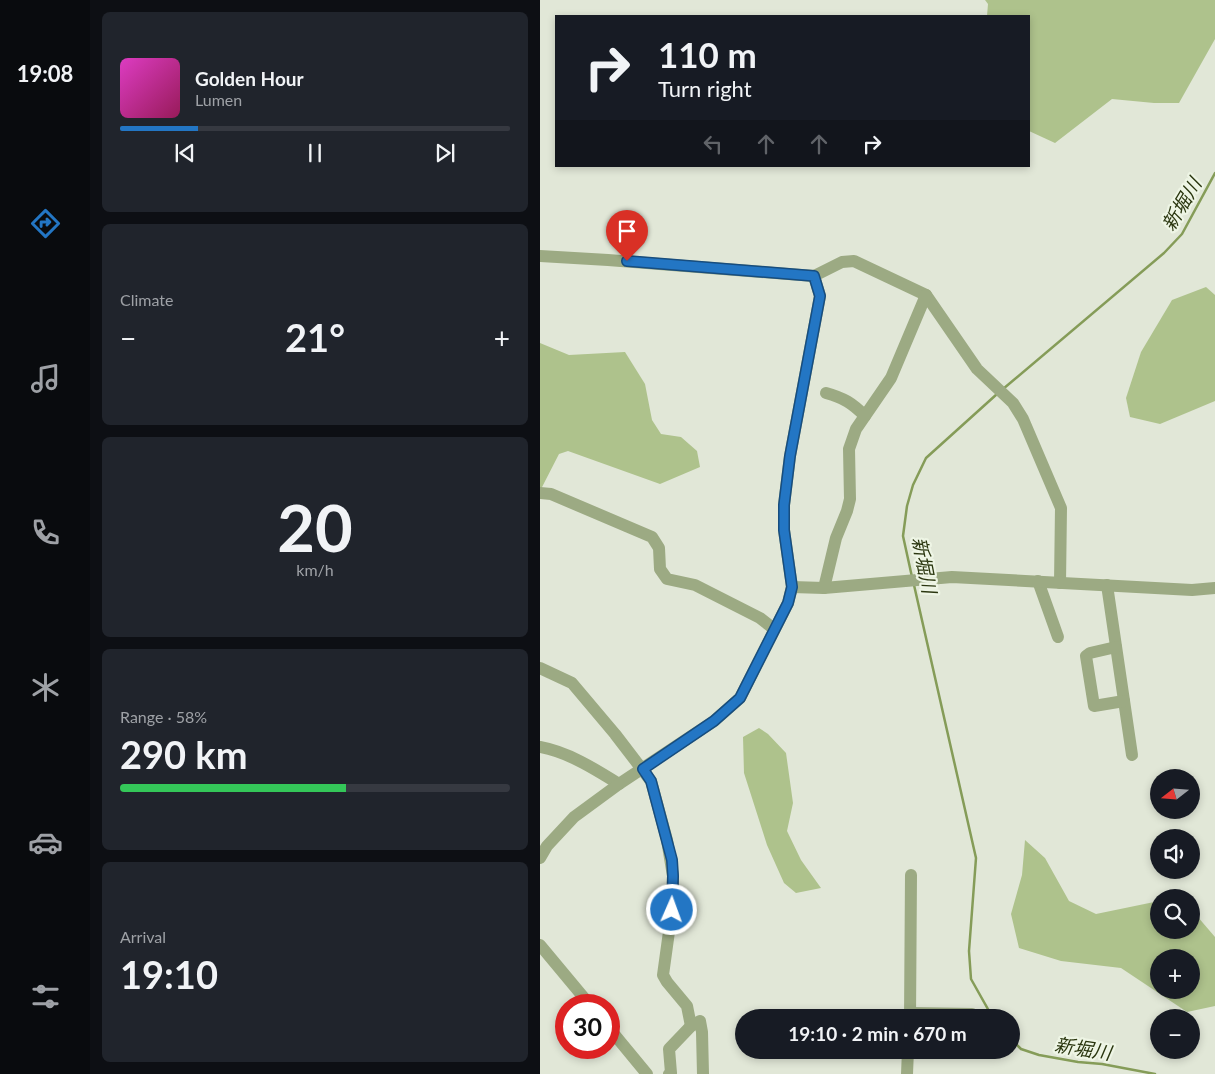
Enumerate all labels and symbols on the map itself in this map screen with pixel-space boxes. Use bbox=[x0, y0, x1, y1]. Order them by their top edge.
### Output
water label: 新堀川 bbox=[1156, 172, 1207, 234]
pin bbox=[606, 210, 648, 261]
water label: 新堀川 bbox=[908, 535, 942, 597]
north arrow bbox=[1150, 769, 1200, 819]
position arrow bbox=[645, 883, 697, 935]
speed limit sign: 30 bbox=[555, 994, 620, 1059]
water label: 新堀川 bbox=[1053, 1032, 1115, 1064]

